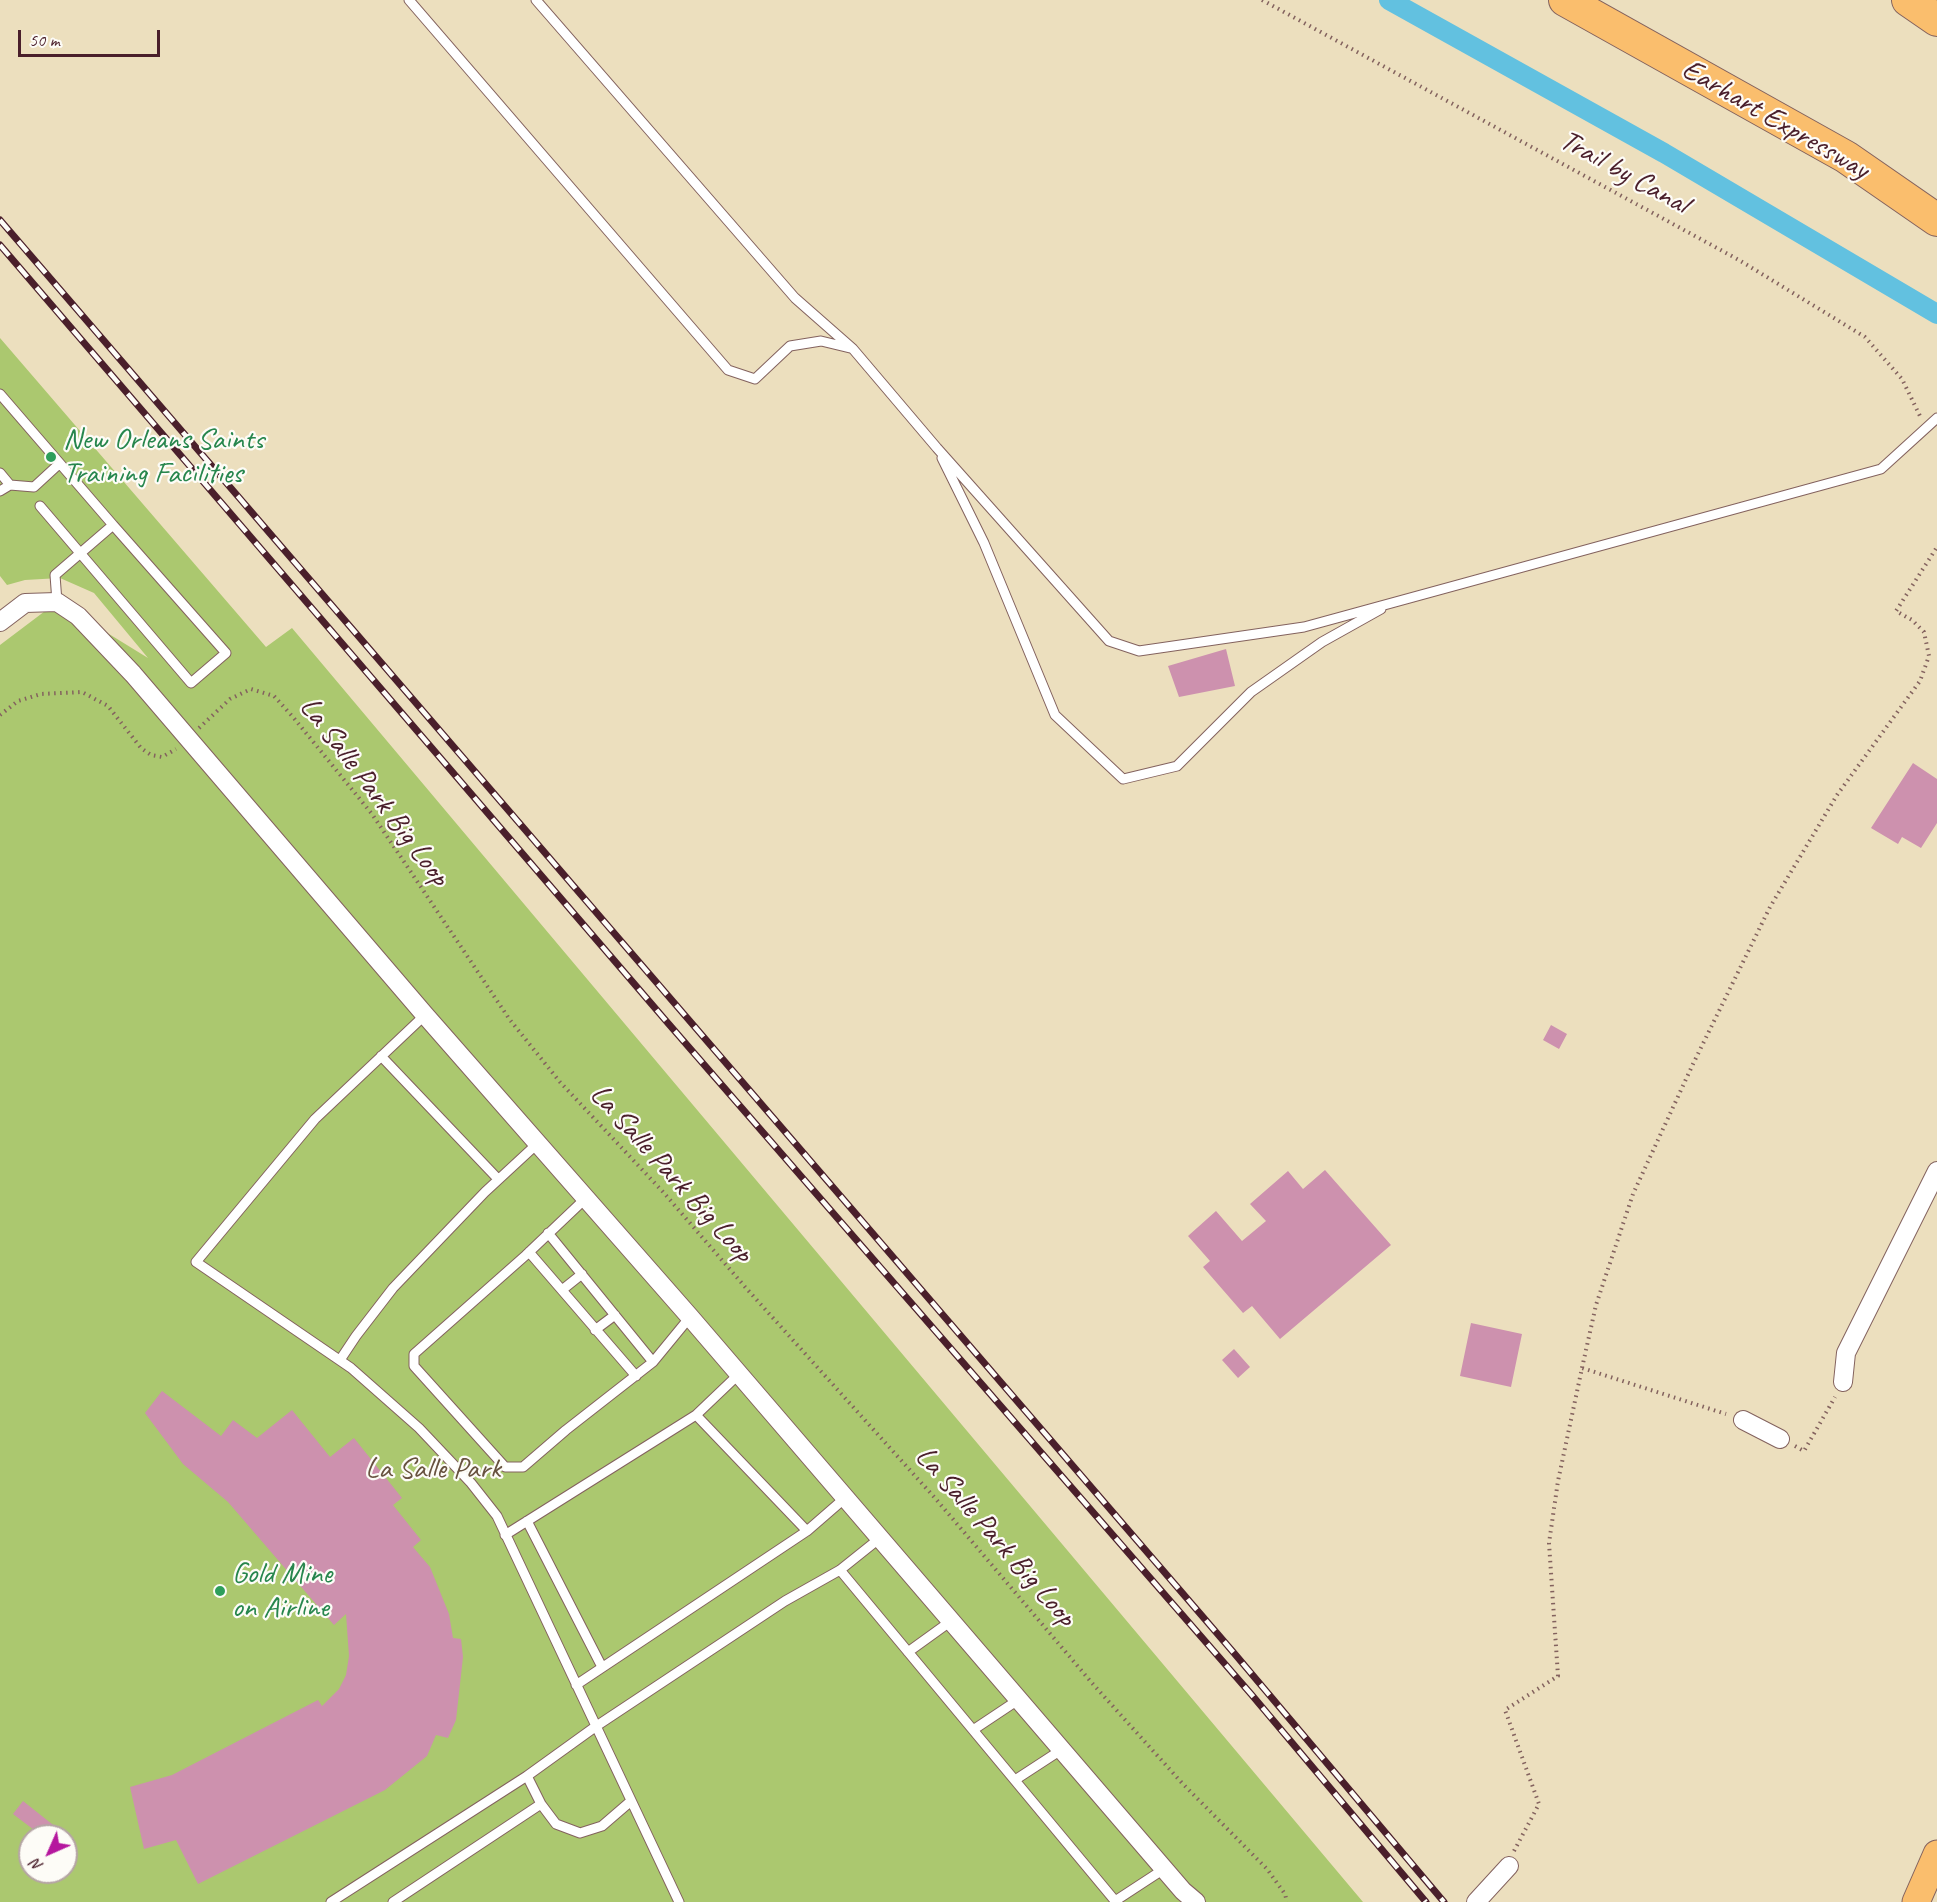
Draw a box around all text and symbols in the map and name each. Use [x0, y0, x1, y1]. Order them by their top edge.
scale bar [21, 18, 164, 56]
text: 50 m [29, 29, 60, 51]
street label: Earhart Expressway [1675, 52, 1875, 188]
street label: Trail by Canal [1553, 123, 1695, 223]
place label: New Orleans Saints Training Facilities [63, 422, 264, 492]
marker: New Orleans Saints Training Facilities [44, 450, 58, 464]
street label: La Salle Park Big Loop [291, 690, 457, 894]
street label: La Salle Park Big Loop [582, 1078, 760, 1270]
street label: La Salle Park Big Loop [907, 1439, 1083, 1635]
park label: La Salle Park [365, 1451, 501, 1487]
place label: Gold Mine on Airline [232, 1556, 332, 1626]
marker: Gold Mine on Airline [213, 1584, 227, 1598]
north arrow [18, 1824, 78, 1884]
text: N [26, 1855, 47, 1876]

